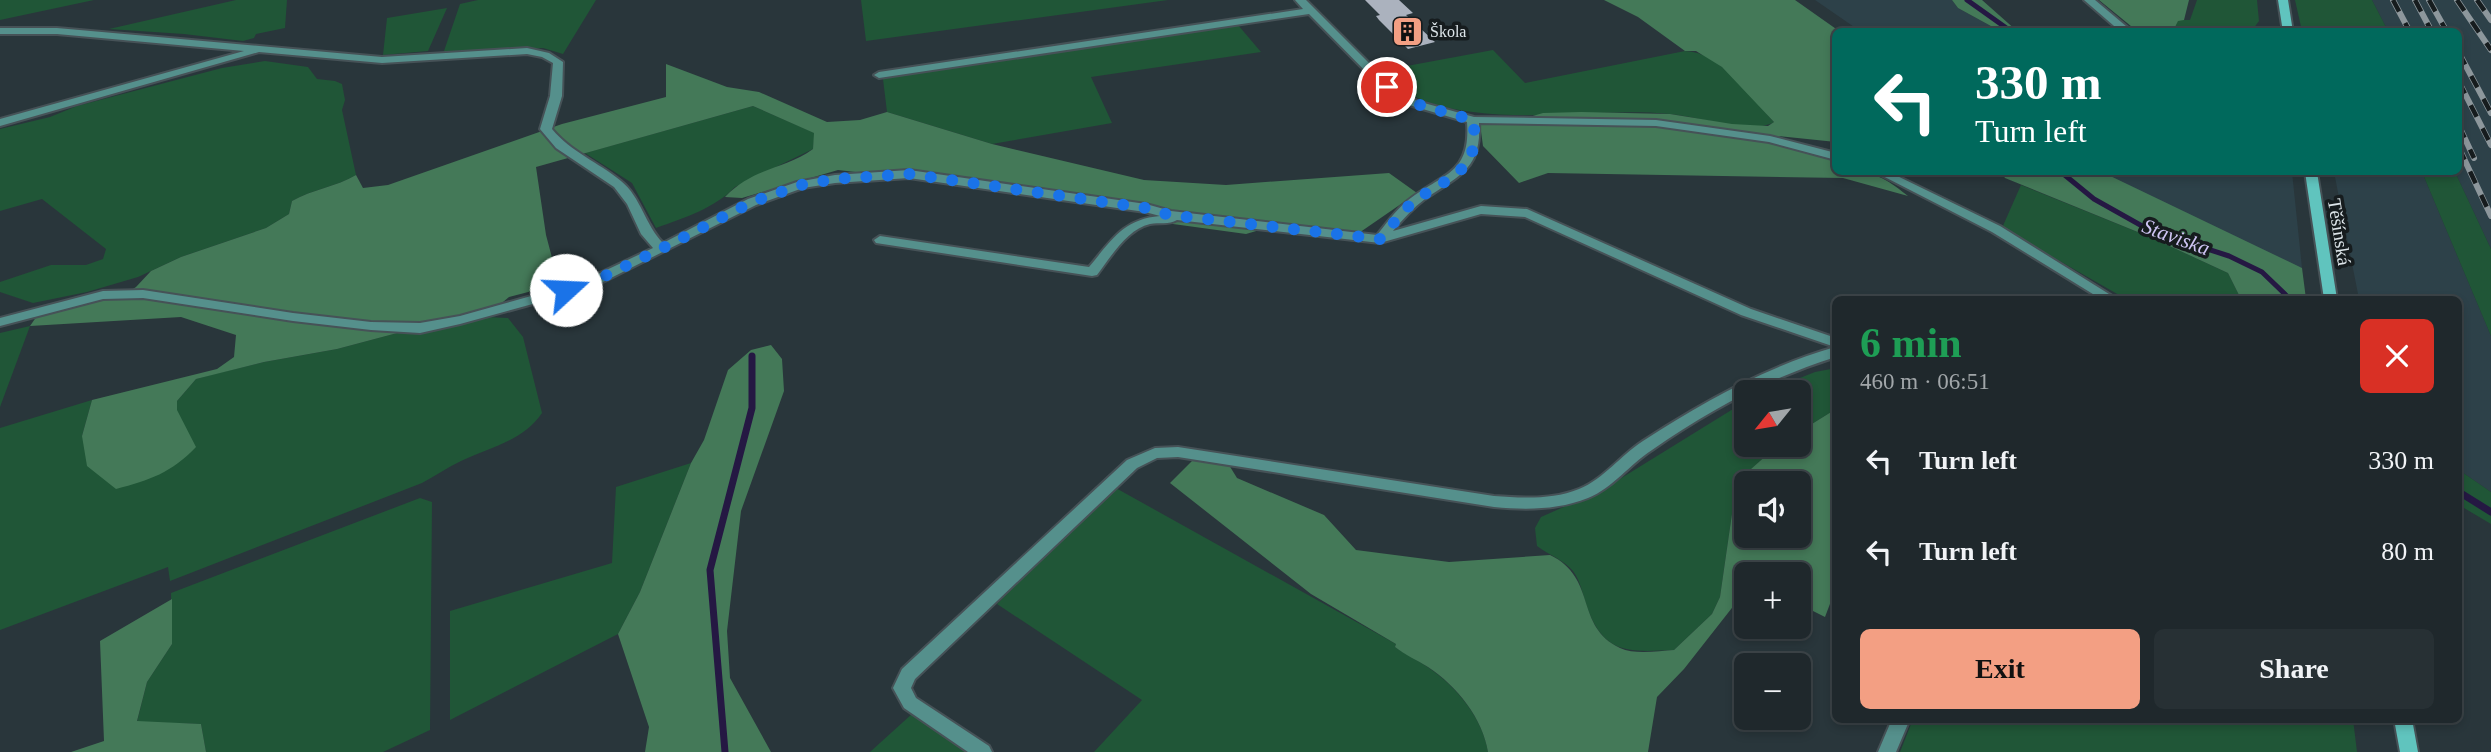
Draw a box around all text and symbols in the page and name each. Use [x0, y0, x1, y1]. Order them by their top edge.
building icon: Škola [1390, 14, 1424, 48]
place label: Škola [1430, 22, 1466, 40]
text: 330 m [1975, 55, 2102, 110]
icon: left [1860, 56, 1951, 147]
pin [1357, 57, 1417, 117]
icon: arrive [1368, 68, 1406, 106]
text: Turn left [1975, 113, 2087, 149]
street label: Těšínská [2324, 197, 2355, 268]
water label: Staviska [2139, 214, 2213, 260]
position arrow [529, 253, 603, 327]
button: close [2360, 319, 2434, 393]
text: 6 min [1860, 320, 1962, 366]
text: 460 m · 06:51 [1860, 369, 1990, 394]
north arrow [1734, 380, 1811, 457]
map controls [1734, 380, 1811, 730]
icon: left [1860, 442, 1898, 480]
text: Turn left [1919, 446, 2017, 475]
text: 330 m [2368, 446, 2434, 475]
button: sound [1734, 471, 1811, 548]
icon: left [1860, 533, 1898, 571]
text: Turn left [1919, 537, 2017, 566]
text: 80 m [2381, 537, 2434, 566]
button: + [1734, 562, 1811, 639]
button: Exit [1860, 629, 2140, 709]
button: Share [2154, 629, 2434, 709]
button: − [1734, 653, 1811, 730]

